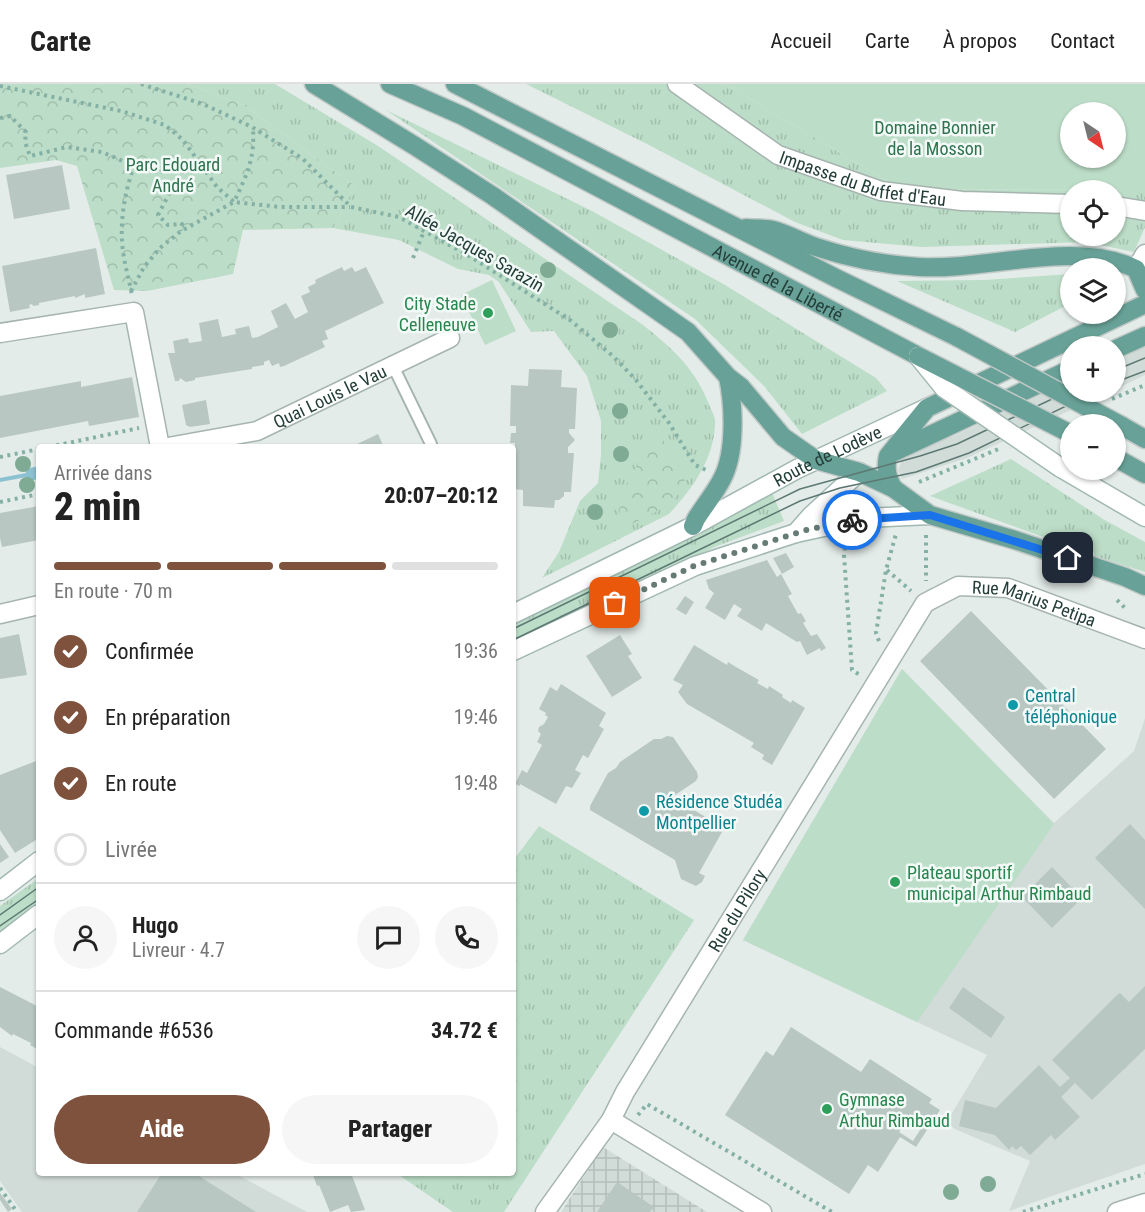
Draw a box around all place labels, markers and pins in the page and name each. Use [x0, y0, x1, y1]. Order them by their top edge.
place label: City Stade Celleneuve [399, 293, 476, 335]
marker: City Stade Celleneuve [481, 306, 495, 320]
pin [1042, 532, 1093, 583]
pin [589, 577, 640, 628]
place label: Central téléphonique [1025, 685, 1117, 727]
marker: Central téléphonique [1006, 698, 1020, 712]
place label: Résidence Studéa Montpellier [656, 791, 783, 833]
marker: Résidence Studéa Montpellier [637, 804, 651, 818]
place label: Plateau sportif municipal Arthur Rimbaud [907, 862, 1091, 904]
marker: Plateau sportif municipal Arthur Rimbaud [888, 875, 902, 889]
place label: Gymnase Arthur Rimbaud [839, 1089, 950, 1131]
marker: Gymnase Arthur Rimbaud [820, 1102, 834, 1116]

